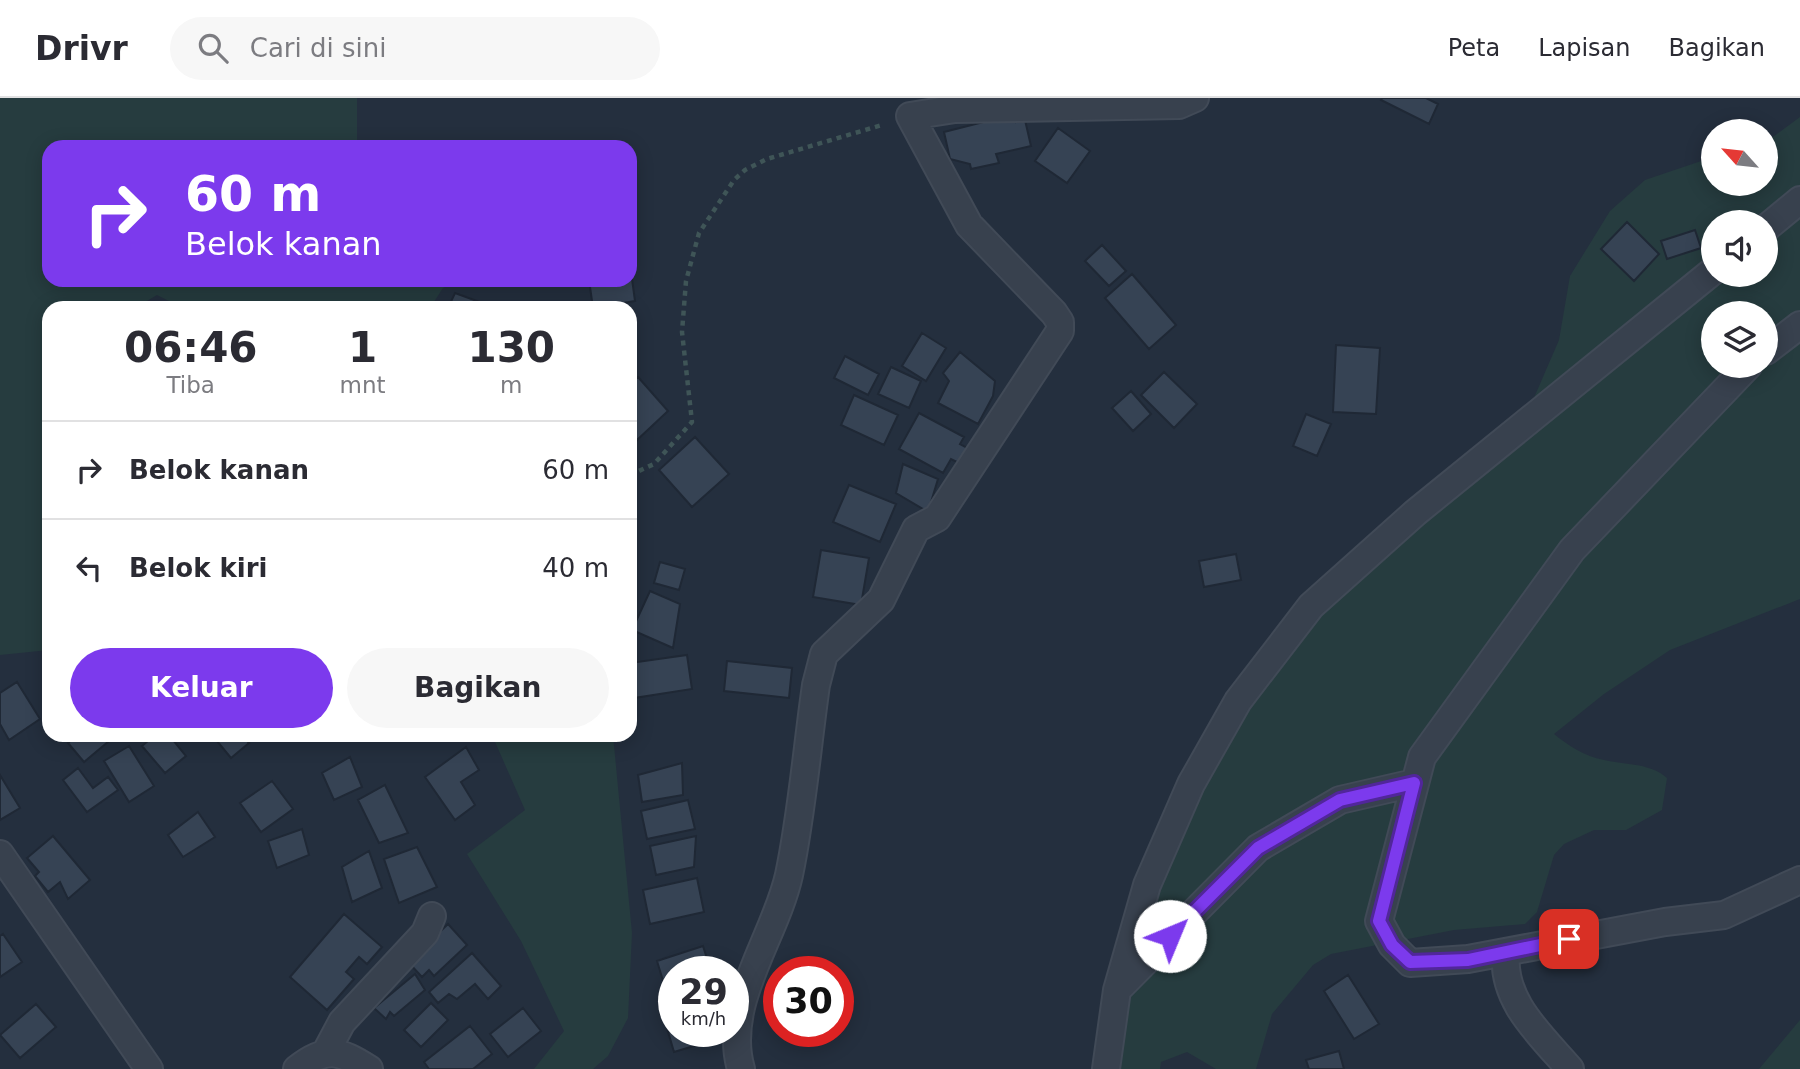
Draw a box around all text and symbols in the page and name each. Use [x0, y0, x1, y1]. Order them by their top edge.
search box [170, 17, 660, 80]
text: Drivr [35, 29, 128, 68]
icon: search [194, 29, 232, 67]
text: Cari di sini [250, 33, 387, 63]
text: Peta [1448, 34, 1500, 62]
text: Lapisan [1538, 34, 1631, 62]
text: Bagikan [1669, 34, 1765, 62]
north arrow [1701, 119, 1778, 196]
map controls [1701, 119, 1778, 378]
text: 60 m [185, 166, 321, 223]
icon: right [70, 168, 161, 259]
button: sound [1701, 210, 1778, 287]
text: Belok kanan [185, 225, 382, 263]
button: layers [1701, 301, 1778, 378]
text: 06:46 [124, 323, 258, 372]
text: 1 [348, 323, 377, 372]
text: 130 [467, 323, 555, 372]
text: Tiba [167, 372, 215, 398]
text: mnt [340, 372, 386, 398]
text: m [500, 372, 522, 398]
icon: right [70, 451, 108, 489]
text: Belok kanan [129, 455, 309, 485]
text: 60 m [542, 455, 609, 485]
icon: left [70, 549, 108, 587]
text: Belok kiri [129, 553, 268, 583]
text: 40 m [542, 553, 609, 583]
button: Keluar [70, 648, 333, 728]
button: Bagikan [347, 648, 609, 728]
position arrow [1133, 899, 1207, 973]
pin [1539, 909, 1599, 969]
icon: arrive [1550, 920, 1588, 958]
speed limit sign: 30 [763, 956, 854, 1047]
text: 29 [679, 972, 728, 1012]
text: km/h [681, 1008, 726, 1029]

